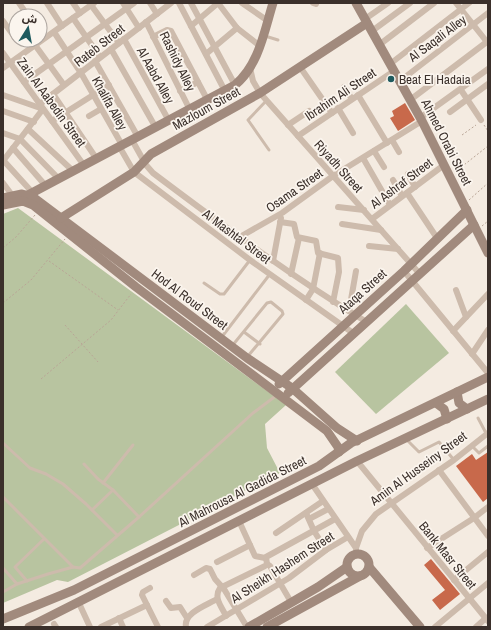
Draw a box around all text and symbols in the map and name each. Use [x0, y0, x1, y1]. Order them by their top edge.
north arrow [8, 8, 48, 48]
text: ش [21, 10, 39, 26]
street label: Al Saqali Alley [404, 11, 470, 66]
street label: Rateb Street [70, 20, 128, 71]
street label: Rashidy Alley [156, 28, 200, 95]
street label: Al Aabd Alley [133, 43, 178, 107]
street label: Zain Al Aabedin Street [13, 54, 90, 150]
street label: Ibrahim Ali Street [301, 64, 379, 124]
place label: Beat El Hadaia [399, 71, 471, 88]
street label: Khalifa Alley [88, 73, 132, 134]
marker: Beat El Hadaia [386, 74, 396, 84]
street label: Mazloum Street [169, 83, 243, 134]
street label: Ahmed Orabi Street [417, 95, 476, 188]
street label: Riyadh Street [311, 136, 367, 196]
street label: Al Ashraf Street [366, 154, 436, 213]
street label: Osama Street [262, 165, 326, 216]
street label: Al Mashtal Street [198, 205, 274, 268]
street label: Hod Al Roud Street [148, 265, 231, 334]
street label: Ataqa Street [334, 265, 390, 318]
street label: Amin Al Husseiny Street [366, 428, 470, 510]
street label: Al Mahrousa Al Gadida Street [175, 452, 309, 531]
street label: Bank Masr Street [415, 518, 480, 593]
street label: Al Sheikh Hashem Street [227, 528, 337, 608]

